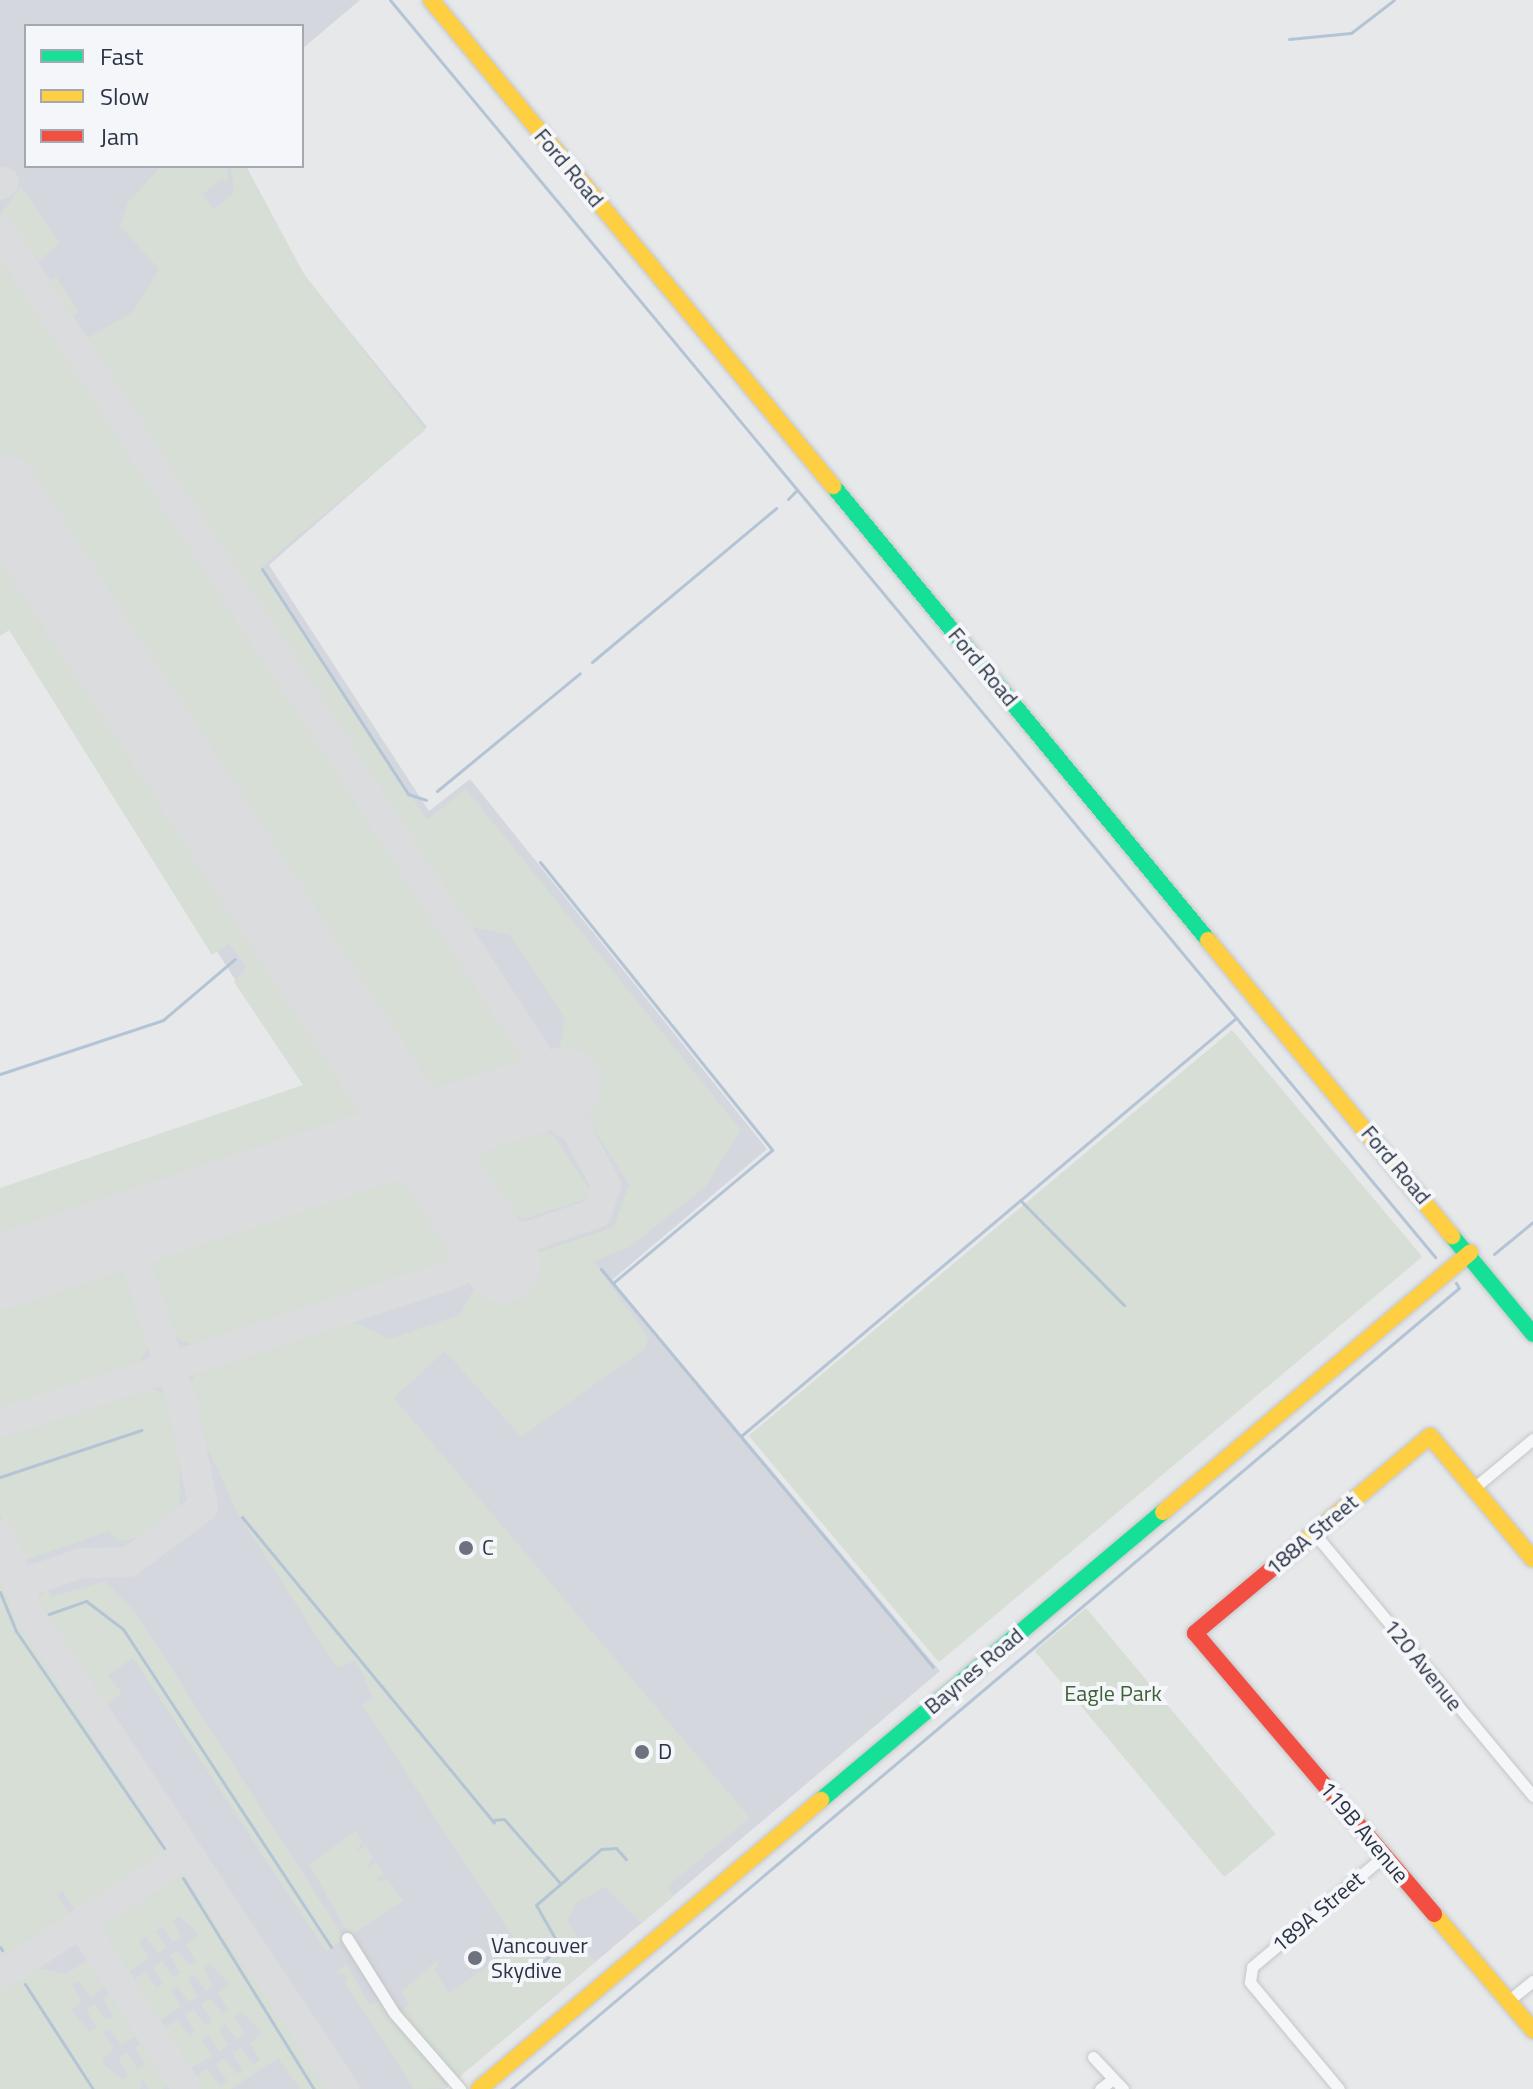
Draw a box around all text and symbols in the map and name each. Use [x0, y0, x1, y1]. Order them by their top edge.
legend [24, 24, 304, 168]
text: Fast [100, 38, 143, 74]
text: Slow [100, 78, 149, 114]
text: Jam [100, 118, 139, 154]
street label: Ford Road [529, 123, 609, 213]
street label: Ford Road [943, 622, 1023, 712]
street label: Ford Road [1356, 1120, 1436, 1210]
street label: 188A Street [1261, 1489, 1363, 1581]
place label: C [482, 1535, 494, 1561]
marker: C [457, 1539, 475, 1557]
street label: 120 Avenue [1378, 1614, 1468, 1716]
street label: Baynes Road [919, 1622, 1029, 1720]
park label: Eagle Park [1064, 1681, 1162, 1707]
place label: D [658, 1739, 672, 1765]
marker: D [633, 1743, 651, 1761]
street label: 119B Avenue [1314, 1776, 1414, 1888]
street label: 189A Street [1267, 1866, 1369, 1958]
place label: Vancouver Skydive [491, 1932, 588, 1984]
marker: Vancouver Skydive [466, 1949, 484, 1967]

